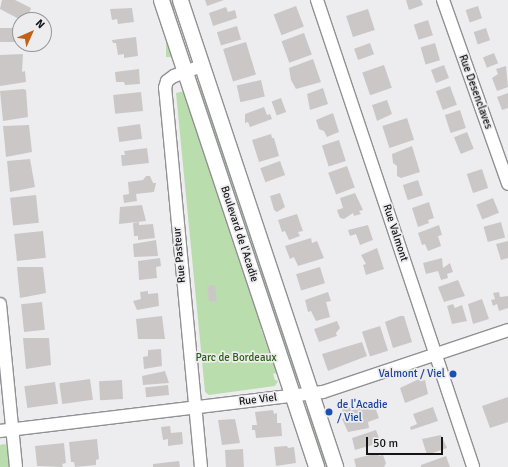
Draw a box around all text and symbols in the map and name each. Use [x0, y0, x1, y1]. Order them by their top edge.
north arrow [12, 12, 52, 52]
text: N [33, 17, 47, 31]
street label: Rue Desenclaves [455, 53, 495, 131]
street label: Boulevard de l'Acadie [217, 184, 261, 284]
street label: Rue Valmont [380, 203, 410, 263]
street label: Rue Pasteur [171, 227, 189, 283]
park label: Parc de Bordeaux [195, 351, 277, 365]
place label: Valmont / Viel [378, 367, 445, 381]
marker: Valmont / Viel [448, 369, 458, 379]
street label: Rue Viel [238, 391, 278, 409]
place label: de l'Acadie / Viel [337, 399, 388, 425]
marker: de l'Acadie / Viel [324, 407, 334, 417]
scale bar [368, 429, 445, 455]
text: 50 m [373, 436, 398, 451]

